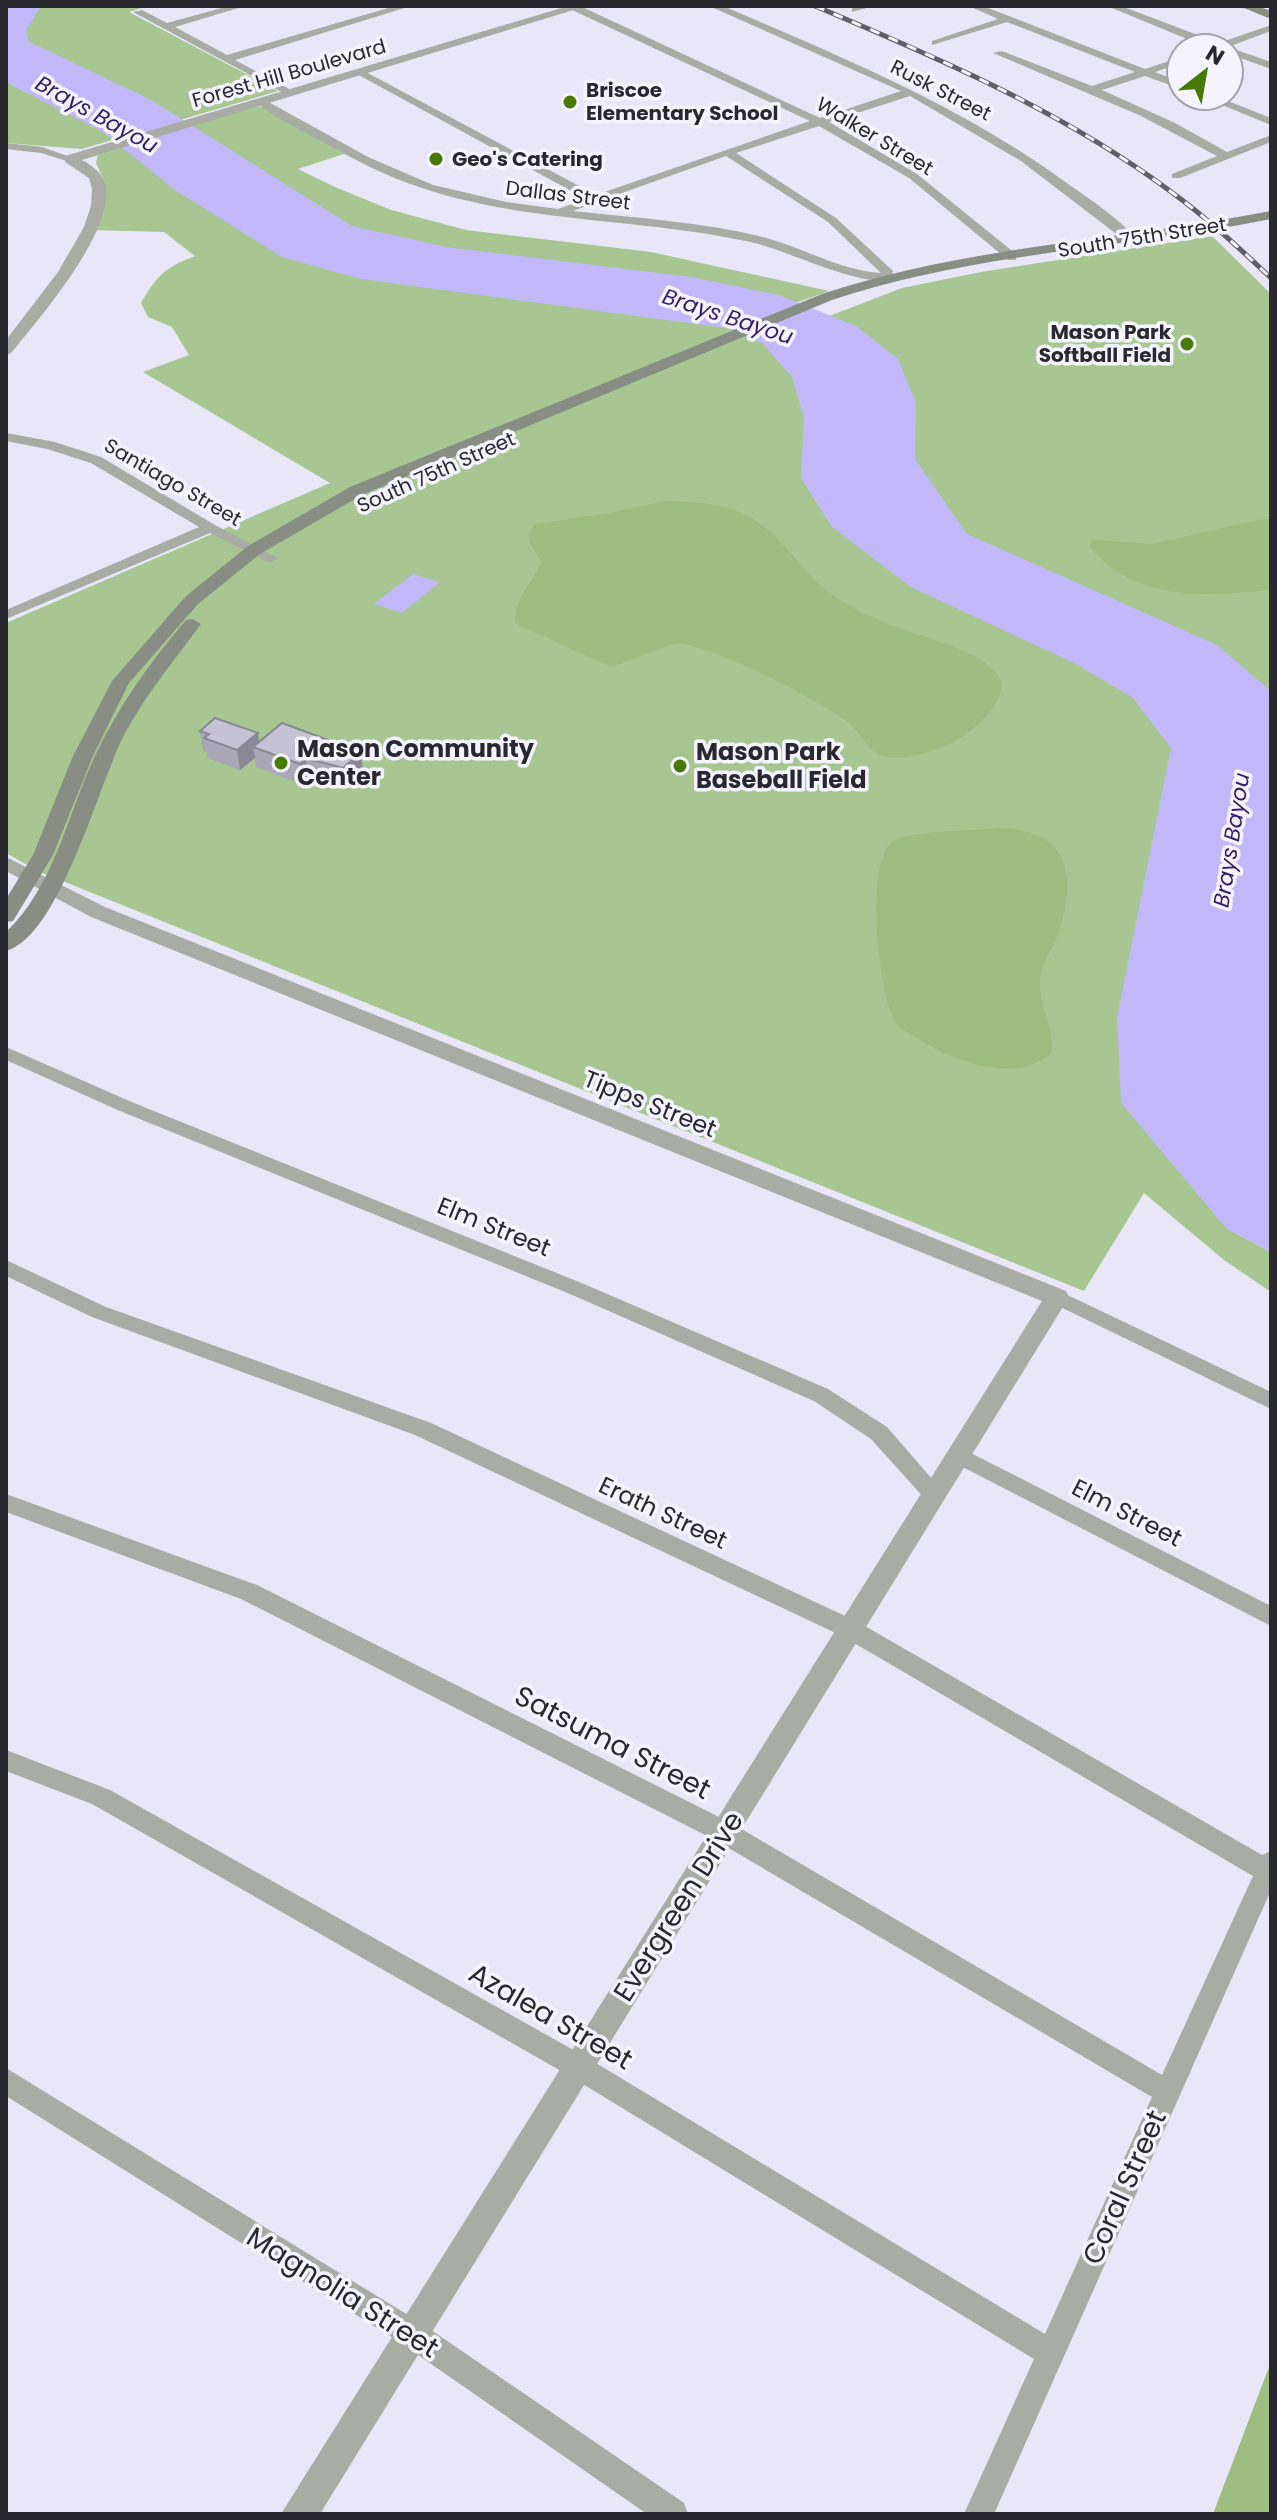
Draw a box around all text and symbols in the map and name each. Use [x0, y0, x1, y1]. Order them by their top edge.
street label: Forest Hill Boulevard [189, 32, 389, 114]
north arrow [1165, 32, 1245, 112]
text: N [1200, 38, 1230, 73]
street label: Rusk Street [886, 53, 996, 127]
water label: Brays Bayou [30, 68, 164, 161]
place label: Briscoe Elementary School [586, 76, 778, 127]
street label: Walker Street [811, 90, 939, 182]
marker: Briscoe Elementary School [561, 93, 579, 111]
place label: Geo's Catering [452, 145, 603, 173]
marker: Geo's Catering [427, 150, 445, 168]
street label: Dallas Street [504, 173, 632, 217]
street label: South 75th Street [1056, 210, 1228, 264]
water label: Brays Bayou [658, 281, 797, 352]
place label: Mason Park Softball Field [1039, 318, 1172, 369]
marker: Mason Park Softball Field [1178, 335, 1196, 353]
street label: South 75th Street [353, 425, 519, 519]
street label: Santiago Street [99, 431, 247, 533]
place label: Mason Community Center [297, 732, 535, 793]
place label: Mason Park Baseball Field [696, 735, 867, 796]
marker: Mason Community Center [272, 754, 290, 772]
marker: Mason Park Baseball Field [671, 757, 689, 775]
water label: Brays Bayou [1206, 771, 1257, 910]
street label: Tipps Street [579, 1062, 722, 1145]
street label: Elm Street [433, 1189, 556, 1264]
street label: Erath Street [594, 1468, 733, 1557]
street label: Elm Street [1066, 1471, 1188, 1554]
street label: Satsuma Street [508, 1676, 718, 1809]
street label: Evergreen Drive [604, 1804, 753, 2009]
street label: Azalea Street [462, 1954, 640, 2079]
street label: Coral Street [1073, 2104, 1176, 2271]
street label: Magnolia Street [239, 2218, 446, 2367]

